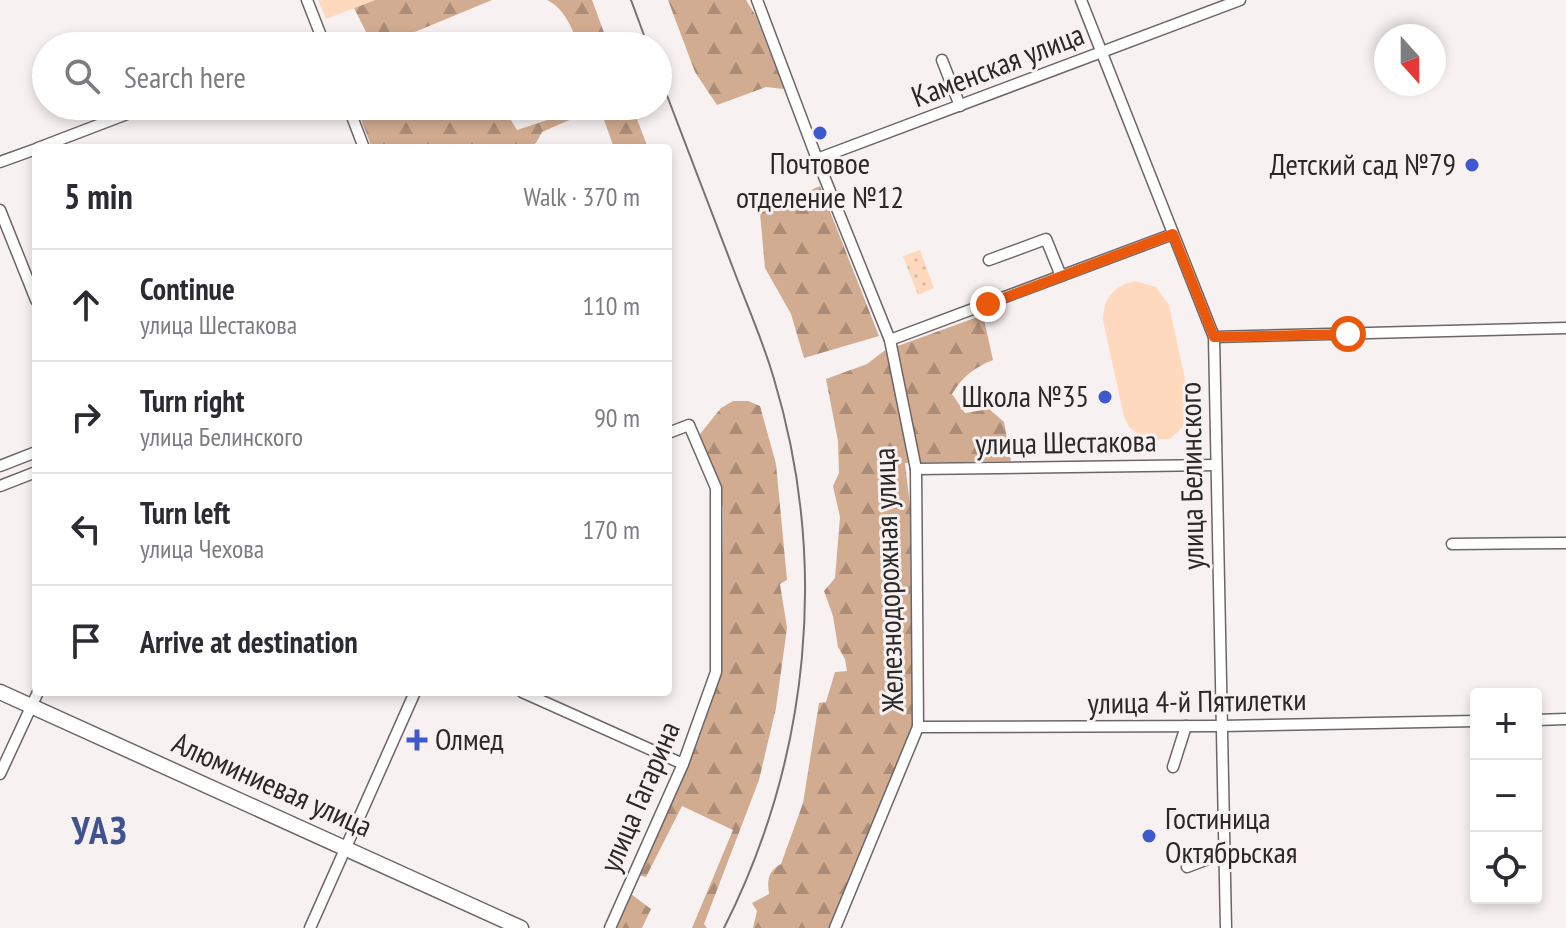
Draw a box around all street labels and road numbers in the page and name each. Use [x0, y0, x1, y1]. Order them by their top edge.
street label: Каменская улица [906, 14, 1089, 115]
street label: улица Белинского [1169, 382, 1212, 570]
street label: улица Шестакова [975, 420, 1157, 463]
street label: Железнодорожная улица [863, 447, 912, 714]
street label: улица 4-й Пятилетки [1087, 679, 1307, 722]
street label: улица Гагарина [589, 715, 688, 878]
street label: Алюминиевая улица [167, 722, 378, 845]

